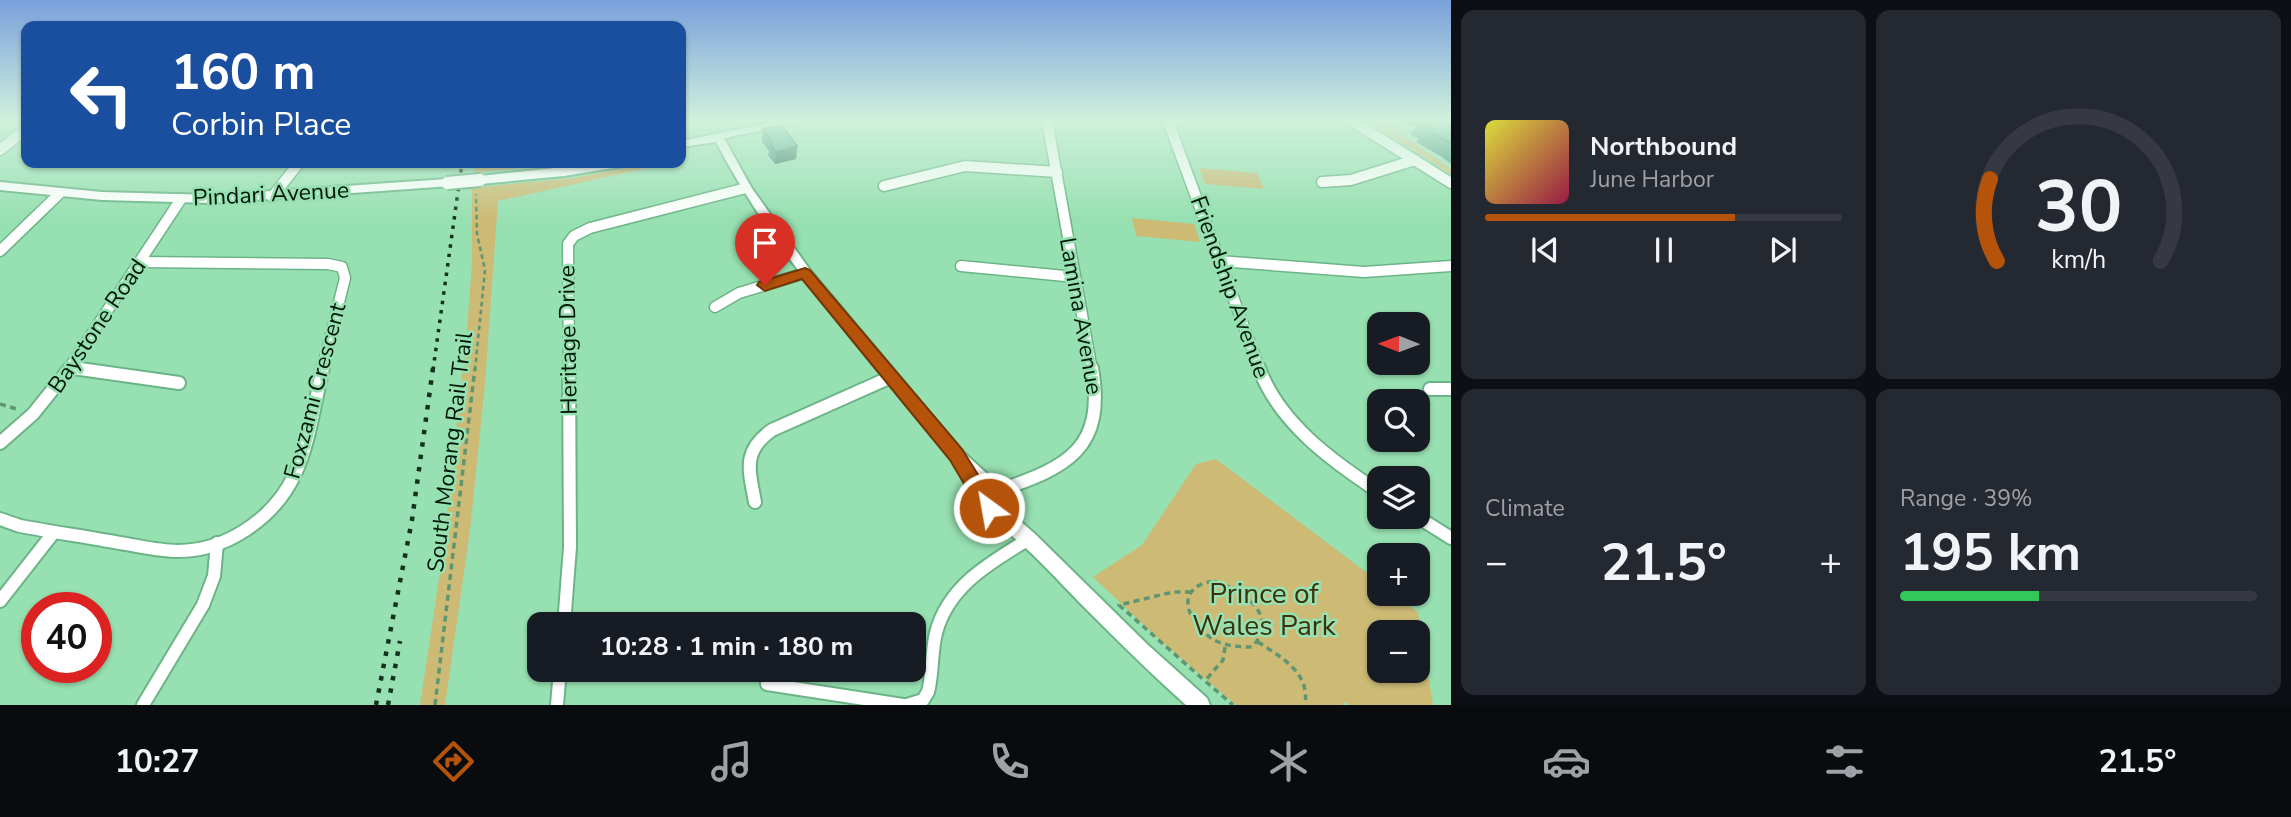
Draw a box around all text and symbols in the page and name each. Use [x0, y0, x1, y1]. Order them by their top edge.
text: 160 m [171, 39, 315, 106]
icon: left [56, 49, 147, 140]
text: Corbin Place [171, 103, 351, 146]
text: Northbound [1590, 129, 1737, 164]
text: 30 [2035, 157, 2122, 257]
text: June Harbor [1590, 164, 1714, 195]
street label: Pindari Avenue [192, 174, 350, 214]
street label: Friendship Avenue [1183, 192, 1277, 382]
pin [735, 213, 795, 285]
icon: arrive [746, 224, 784, 262]
icon: previous [1526, 231, 1564, 269]
icon: pause [1645, 231, 1683, 269]
icon: next [1764, 231, 1802, 269]
street label: Lamina Avenue [1052, 235, 1110, 397]
text: km/h [2051, 243, 2106, 277]
street label: Baystone Road [41, 253, 153, 399]
street label: Heritage Drive [551, 265, 585, 415]
street label: Foxzami Crescent [277, 299, 354, 482]
north arrow [1367, 312, 1430, 374]
map controls [1367, 312, 1430, 683]
street label: South Morang Rail Trail [420, 330, 480, 574]
button: search [1367, 389, 1430, 452]
button: layers [1367, 466, 1430, 529]
position arrow [952, 471, 1026, 545]
text: Range · 39% [1900, 483, 2032, 514]
text: Climate [1485, 493, 1565, 524]
text: 195 km [1900, 517, 2081, 588]
text: 21.5° [1600, 527, 1727, 598]
text: − [1485, 537, 1508, 588]
text: + [1819, 537, 1842, 588]
button: + [1367, 543, 1430, 606]
park label: Prince of Wales Park [1192, 575, 1337, 645]
speed limit sign: 40 [21, 592, 112, 683]
button: − [1367, 620, 1430, 683]
text: 10:28 · 1 min · 180 m [600, 629, 853, 664]
icon: directions [429, 737, 478, 786]
icon: music [707, 737, 756, 786]
icon: phone [985, 737, 1034, 786]
icon: climate [1264, 737, 1313, 786]
icon: car [1542, 737, 1591, 786]
icon: filters [1820, 737, 1869, 786]
text: 10:27 [115, 740, 199, 783]
text: 21.5° [2099, 740, 2176, 783]

